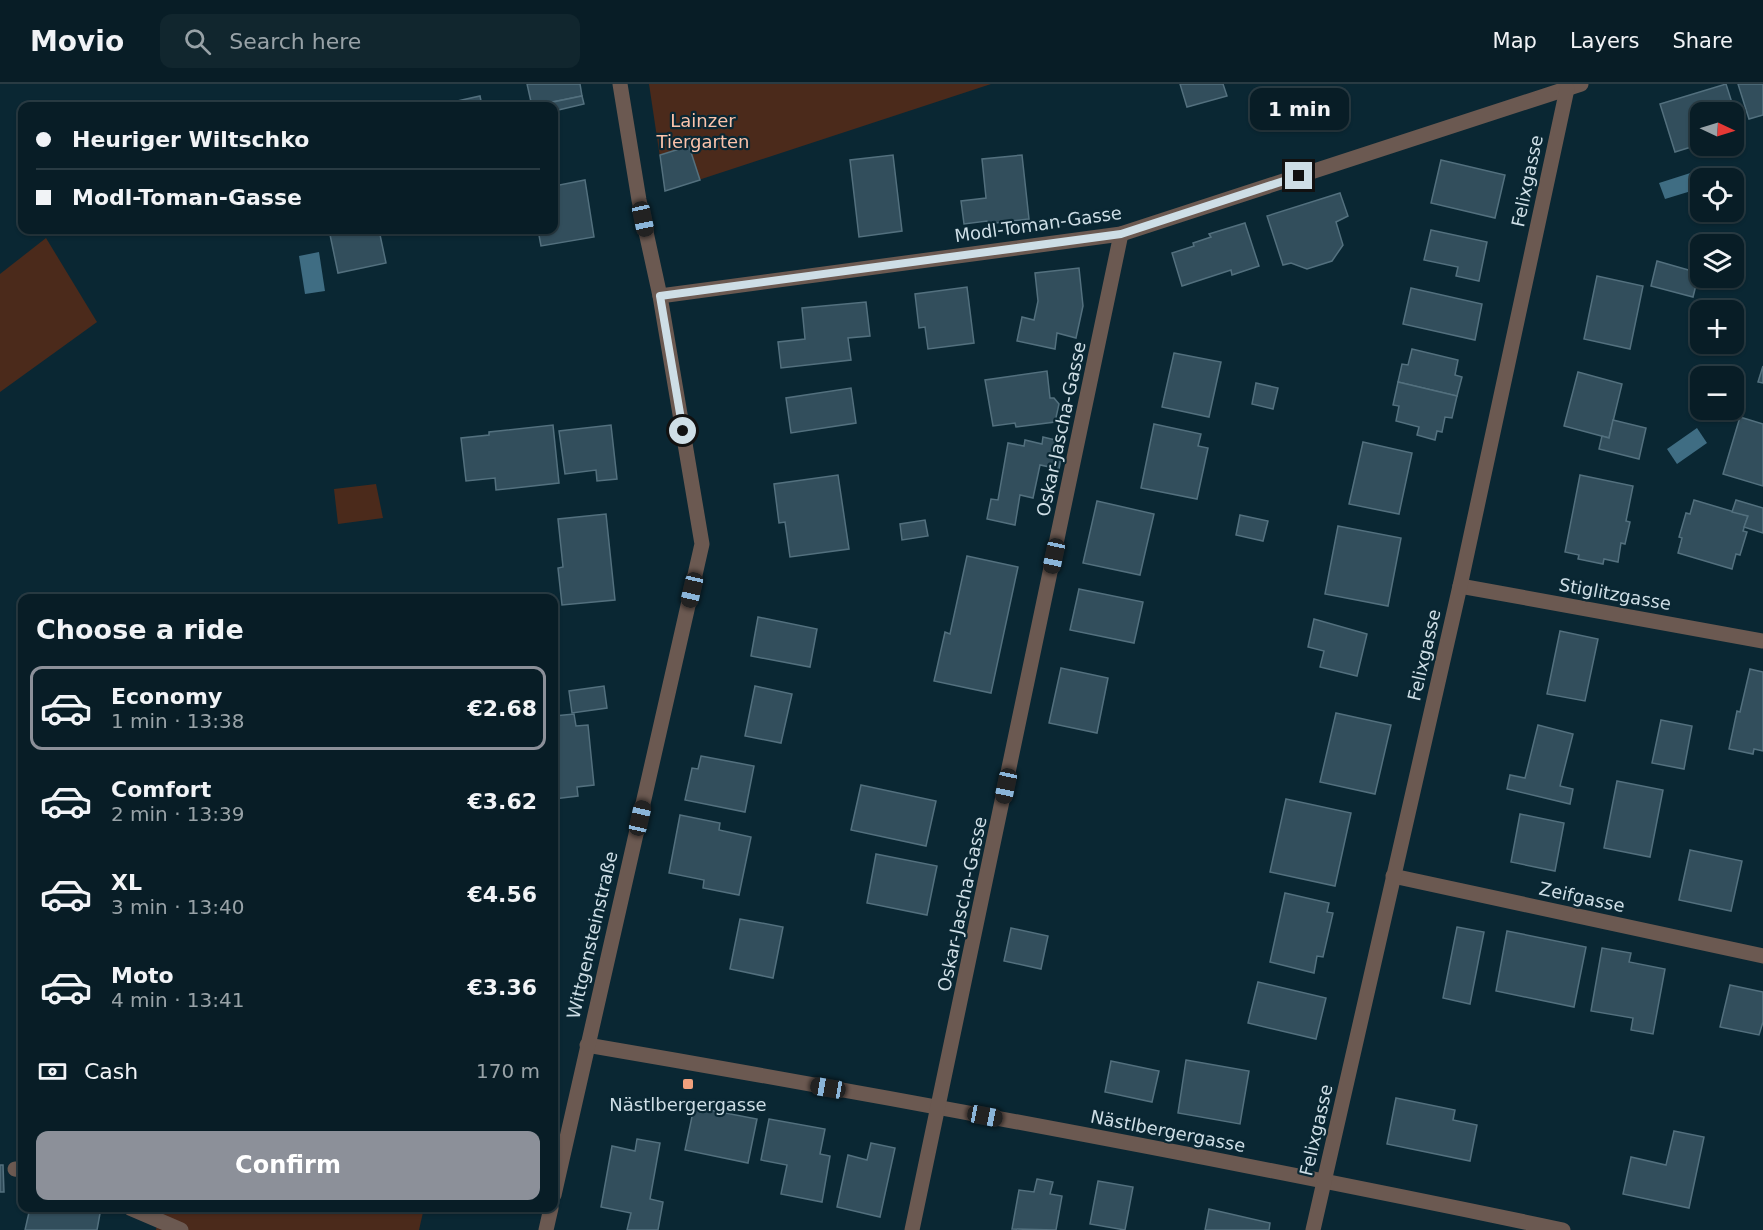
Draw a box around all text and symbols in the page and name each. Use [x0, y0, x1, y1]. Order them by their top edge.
search box [160, 14, 580, 68]
text: Movio [30, 25, 124, 58]
icon: search [181, 25, 214, 58]
text: Search here [229, 29, 361, 54]
text: Map [1493, 29, 1537, 53]
text: Layers [1570, 29, 1639, 53]
text: Share [1672, 29, 1733, 53]
callout: 1 min [1250, 89, 1348, 131]
text: 1 min [1268, 97, 1331, 121]
north arrow [1690, 102, 1744, 156]
map controls [1690, 102, 1744, 420]
park label: Lainzer Tiergarten [656, 110, 750, 152]
text: Heuriger Wiltschko [72, 127, 309, 152]
street label: Felixgasse [1507, 133, 1547, 229]
route end [1285, 162, 1312, 189]
button: locate [1690, 168, 1744, 222]
text: Modl-Toman-Gasse [72, 185, 302, 210]
car [630, 200, 656, 238]
street label: Modl-Toman-Gasse [953, 202, 1123, 246]
button: layers [1690, 234, 1744, 288]
button: + [1690, 300, 1744, 354]
street label: Oskar-Jascha-Gasse [1032, 340, 1090, 518]
button: − [1690, 366, 1744, 420]
route start [669, 417, 696, 444]
car [1041, 537, 1067, 575]
car [679, 570, 705, 610]
street label: Stiglitzgasse [1557, 574, 1673, 614]
street label: Felixgasse [1403, 607, 1445, 703]
text: Choose a ride [36, 614, 244, 645]
icon: car [39, 681, 93, 735]
text: Economy [111, 684, 222, 709]
text: €2.68 [467, 696, 537, 721]
text: 1 min · 13:38 [111, 709, 245, 733]
car [993, 767, 1019, 805]
icon: car [39, 774, 93, 828]
text: Comfort [111, 777, 211, 802]
text: €3.62 [467, 789, 537, 814]
car [627, 798, 653, 838]
text: 2 min · 13:39 [111, 802, 245, 826]
street label: Oskar-Jascha-Gasse [933, 815, 991, 993]
street label: Wittgensteinstraße [562, 849, 622, 1021]
icon: car [39, 867, 93, 921]
text: XL [111, 870, 142, 895]
street label: Zeifgasse [1537, 878, 1627, 916]
text: €4.56 [467, 882, 537, 907]
text: 3 min · 13:40 [111, 895, 245, 919]
icon: car [39, 960, 93, 1014]
text: Moto [111, 963, 174, 988]
text: €3.36 [467, 975, 537, 1000]
text: 4 min · 13:41 [111, 988, 245, 1012]
icon: cash [36, 1055, 69, 1088]
text: Cash [84, 1059, 138, 1084]
text: 170 m [476, 1059, 540, 1083]
car [809, 1076, 847, 1100]
marker: Nästlbergergasse [681, 1077, 695, 1091]
street label: Felixgasse [1295, 1082, 1337, 1178]
place label: Nästlbergergasse [609, 1094, 767, 1115]
car [966, 1104, 1004, 1128]
street label: Nästlbergergasse [1089, 1106, 1247, 1156]
button: Confirm [36, 1131, 540, 1200]

